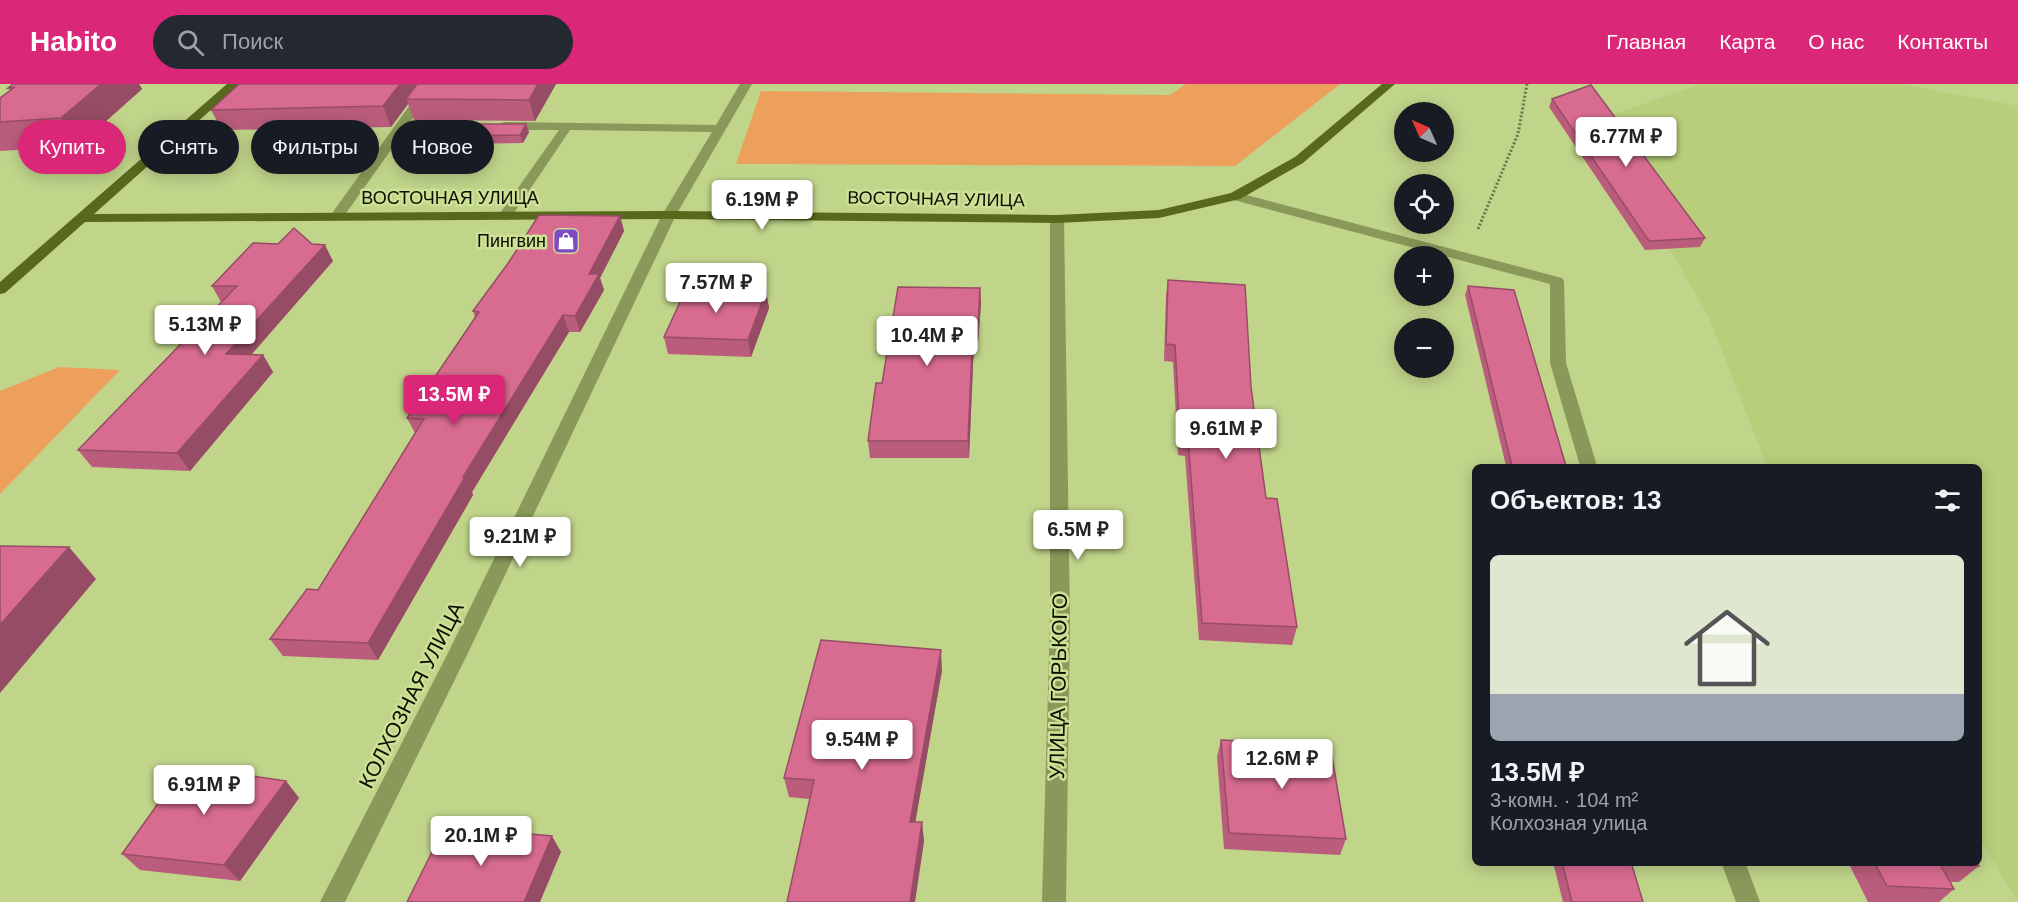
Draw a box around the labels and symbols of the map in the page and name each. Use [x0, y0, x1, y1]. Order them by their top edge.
north arrow [1394, 102, 1454, 162]
pin: 6.77M ₽ [1571, 117, 1681, 168]
pin: 6.19M ₽ [707, 180, 817, 231]
street label: ВОСТОЧНАЯ УЛИЦА [847, 187, 1025, 211]
street label: ВОСТОЧНАЯ УЛИЦА [361, 188, 539, 208]
shop icon: Пингвин [551, 226, 581, 256]
place label: Пингвин [477, 231, 546, 251]
pin: 7.57M ₽ [661, 263, 771, 314]
pin: 5.13M ₽ [150, 305, 260, 356]
pin: 10.4M ₽ [872, 316, 982, 367]
pin: 13.5M ₽ [399, 375, 509, 426]
pin: 9.61M ₽ [1171, 409, 1281, 460]
pin: 6.5M ₽ [1029, 510, 1127, 561]
pin: 9.21M ₽ [465, 517, 575, 568]
street label: УЛИЦА ГОРЬКОГО [1045, 593, 1071, 779]
street label: КОЛХОЗНАЯ УЛИЦА [354, 598, 468, 792]
pin: 9.54M ₽ [807, 720, 917, 771]
pin: 12.6M ₽ [1227, 739, 1337, 790]
pin: 6.91M ₽ [149, 765, 259, 816]
pin: 20.1M ₽ [426, 816, 536, 867]

